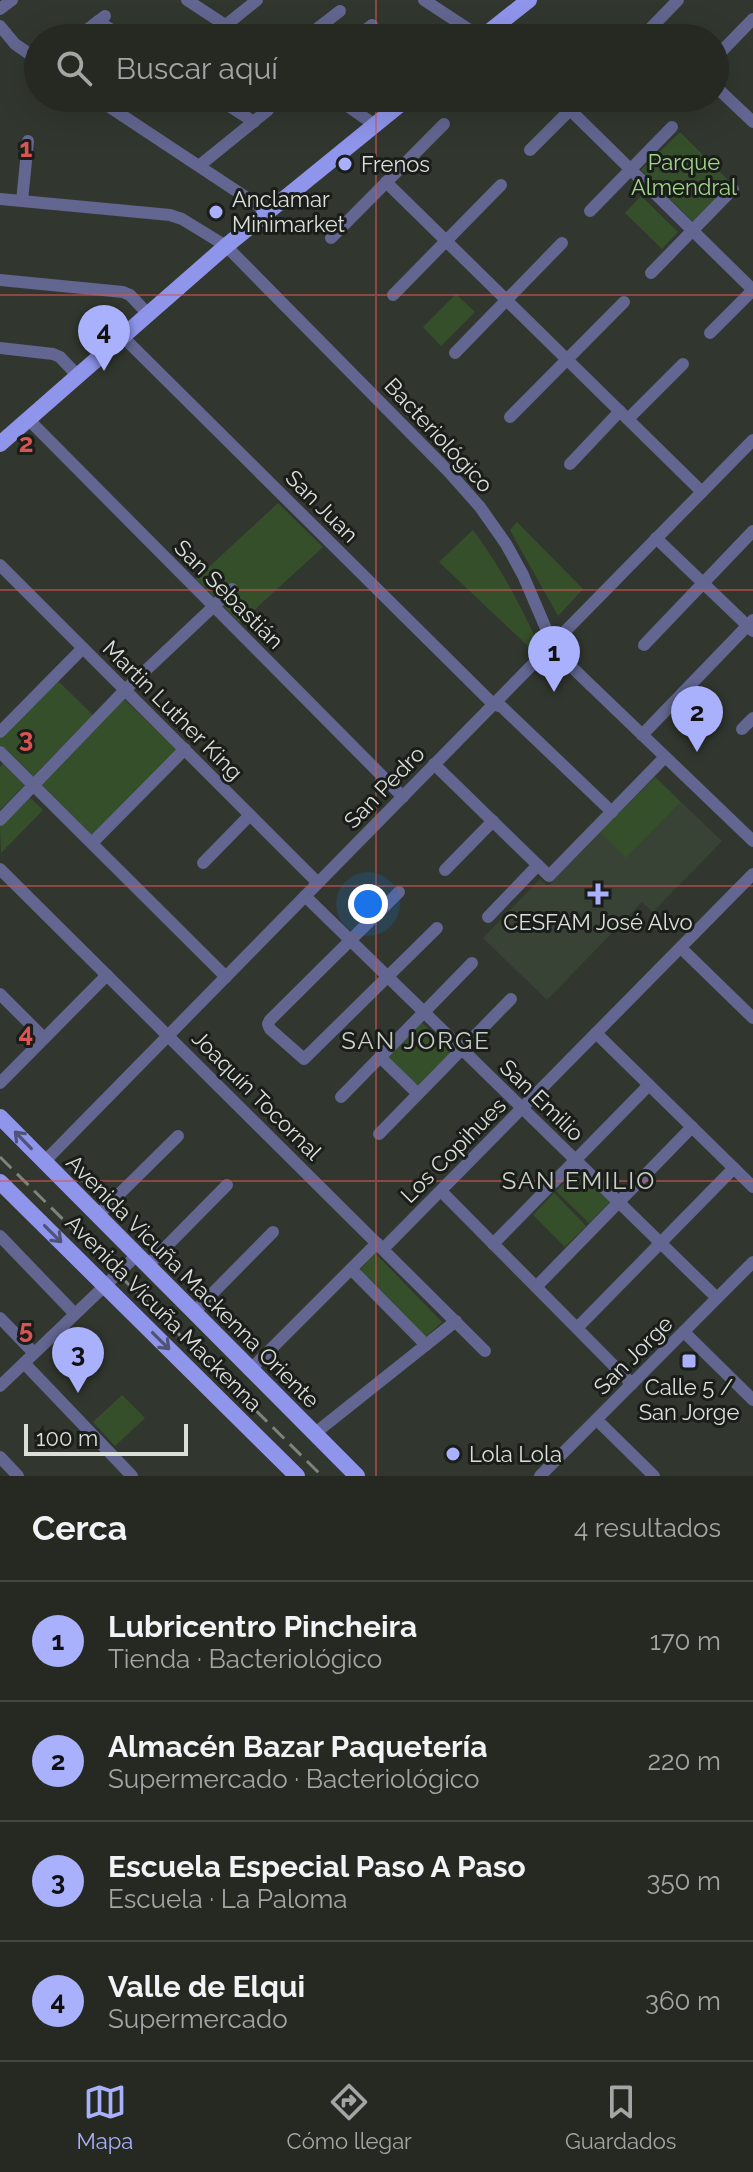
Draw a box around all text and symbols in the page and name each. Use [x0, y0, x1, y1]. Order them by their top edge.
search box [24, 24, 729, 112]
icon: search [52, 46, 96, 90]
text: Buscar aquí [116, 51, 278, 86]
text: 1 [20, 133, 33, 163]
park label: Parque Almendral [631, 149, 737, 200]
place label: Frenos [361, 151, 430, 177]
marker: Frenos [336, 155, 354, 173]
place label: Anclamar Minimarket [232, 186, 346, 237]
marker: Anclamar Minimarket [207, 203, 225, 221]
pin: 4 [78, 305, 130, 371]
street label: Bacteriológico [379, 372, 499, 498]
text: 2 [19, 428, 33, 458]
street label: San Juan [280, 464, 364, 548]
street label: San Sebastián [169, 534, 289, 654]
pin: 1 [528, 626, 580, 692]
street label: Martin Luther King [98, 635, 248, 785]
pin: 2 [671, 686, 723, 752]
text: 3 [19, 723, 33, 753]
street label: San Pedro [338, 740, 430, 834]
marker: CESFAM José Alvo [587, 883, 609, 905]
your location [348, 884, 388, 924]
place label: CESFAM José Alvo [503, 909, 693, 935]
text: 4 [19, 1018, 33, 1048]
street label: Joaquín Tocornal [187, 1025, 327, 1165]
district label: SAN JORGE [341, 1026, 491, 1055]
street label: San Emilio [495, 1054, 589, 1146]
street label: Los Copihues [395, 1092, 511, 1208]
one-way arrow [14, 1131, 33, 1150]
street label: Avenida Vicuña Mackenna Oriente [61, 1149, 325, 1413]
district label: SAN EMILIO [502, 1166, 656, 1195]
street label: Avenida Vicuña Mackenna [60, 1209, 268, 1417]
one-way arrow [43, 1224, 62, 1244]
street label: San Jorge [588, 1310, 678, 1400]
text: 5 [19, 1314, 33, 1344]
pin: 3 [52, 1327, 104, 1393]
one-way arrow [151, 1331, 170, 1350]
marker: Calle 5 / San Jorge [680, 1352, 698, 1370]
place label: Calle 5 / San Jorge [639, 1374, 739, 1425]
scale bar [24, 1420, 188, 1456]
text: 100 m [36, 1425, 98, 1451]
place label: Lola Lola [469, 1441, 562, 1467]
marker: Lola Lola [444, 1445, 462, 1463]
text: Cerca [32, 1508, 127, 1548]
text: 4 resultados [574, 1513, 721, 1543]
text: Lubricentro Pincheira [108, 1609, 417, 1644]
text: 1 [52, 1626, 64, 1656]
text: 170 m [650, 1626, 721, 1656]
text: Tienda · Bacteriológico [108, 1644, 382, 1674]
text: Almacén Bazar Paquetería [108, 1729, 487, 1764]
text: 2 [51, 1746, 65, 1776]
text: 220 m [647, 1746, 721, 1776]
text: Supermercado · Bacteriológico [108, 1764, 479, 1794]
text: Escuela Especial Paso A Paso [108, 1849, 526, 1884]
text: 3 [51, 1866, 65, 1896]
text: 350 m [647, 1866, 721, 1896]
text: Escuela · La Paloma [108, 1884, 348, 1914]
text: Valle de Elqui [108, 1969, 305, 2004]
text: 4 [51, 1986, 65, 2016]
text: 360 m [645, 1986, 721, 2016]
text: Supermercado [108, 2004, 288, 2034]
tab: Mapa [77, 2080, 133, 2154]
tab: Cómo llegar [287, 2080, 412, 2154]
tab: Guardados [565, 2080, 676, 2154]

